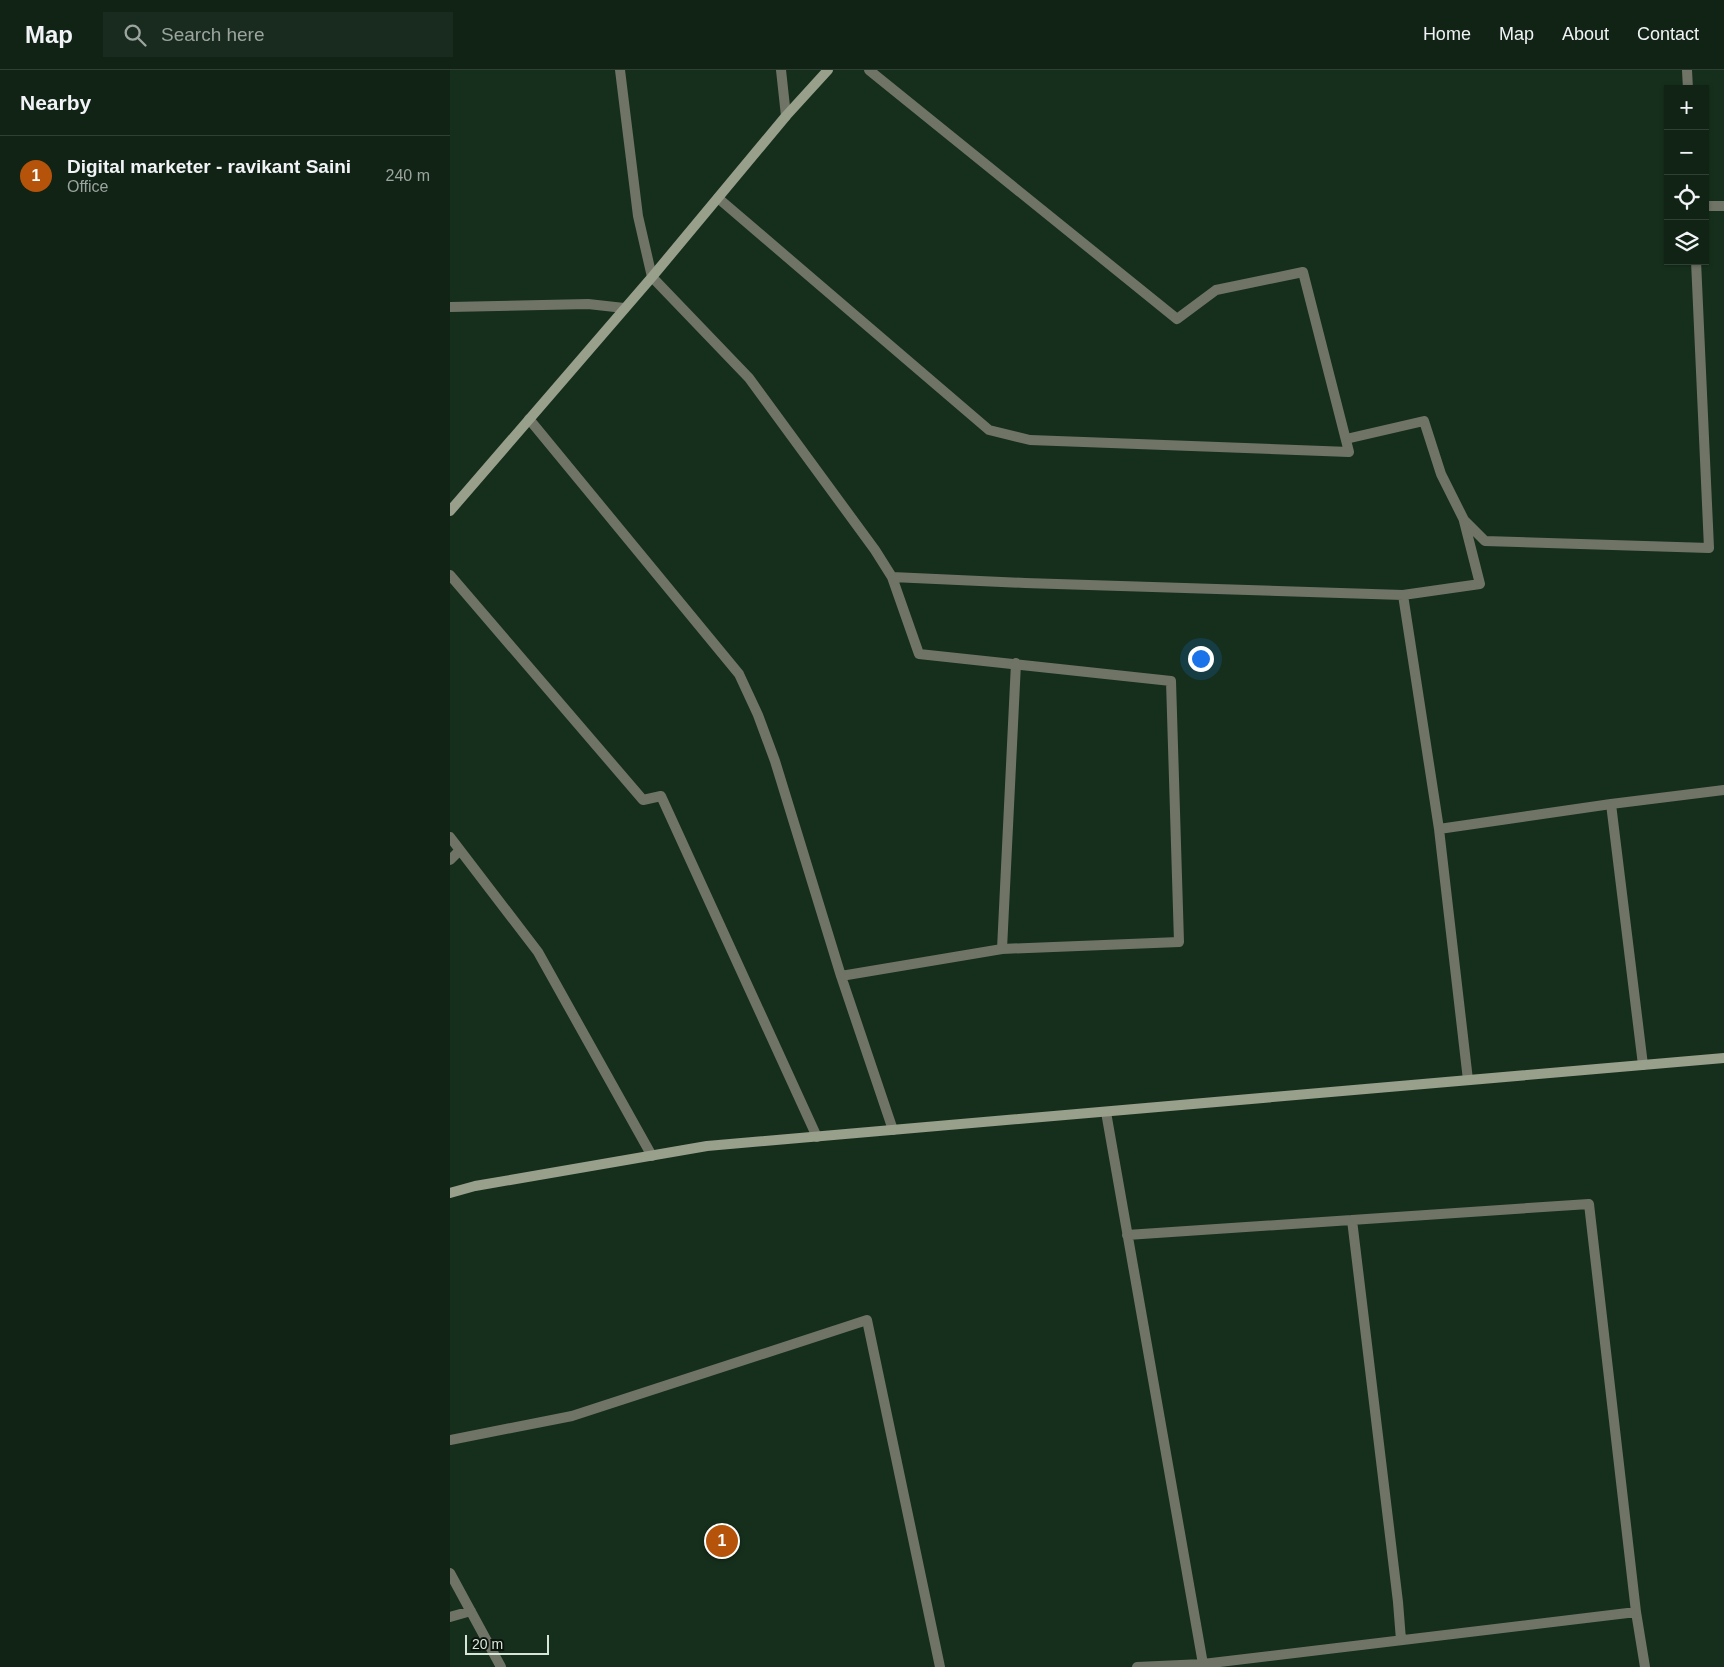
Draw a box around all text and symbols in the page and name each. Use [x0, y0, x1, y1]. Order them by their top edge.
search box [103, 12, 453, 57]
text: Map [25, 21, 73, 48]
icon: search [121, 21, 149, 49]
text: Search here [161, 24, 265, 45]
text: Home [1423, 24, 1471, 44]
text: Map [1499, 24, 1534, 44]
text: About [1562, 24, 1609, 44]
text: Contact [1637, 24, 1699, 44]
map controls [1664, 85, 1709, 265]
button: + [1664, 85, 1709, 130]
text: Nearby [20, 91, 91, 114]
button: − [1664, 130, 1709, 175]
text: Digital marketer - ravikant Saini [67, 156, 351, 177]
text: 1 [32, 167, 40, 184]
text: 240 m [386, 167, 430, 184]
button: locate [1664, 175, 1709, 220]
text: Office [67, 178, 109, 195]
button: layers [1664, 220, 1709, 265]
your location [1188, 646, 1214, 672]
pin: 1 [706, 1522, 738, 1560]
scale bar [465, 1632, 549, 1655]
text: 20 m [472, 1636, 503, 1652]

